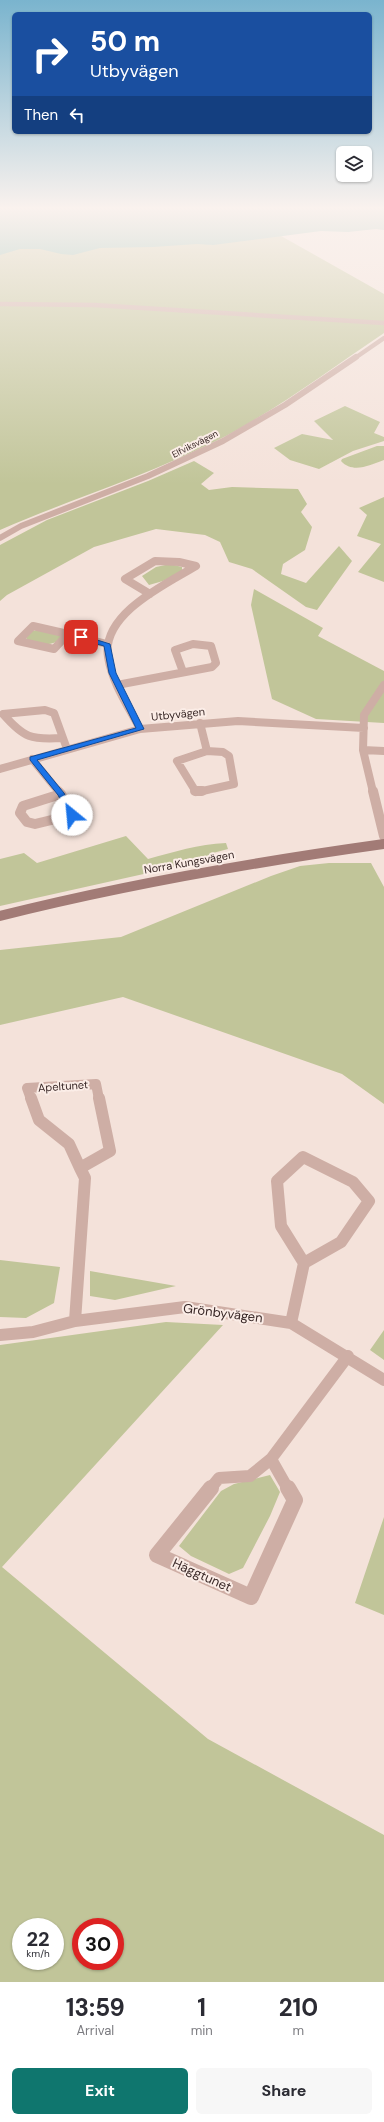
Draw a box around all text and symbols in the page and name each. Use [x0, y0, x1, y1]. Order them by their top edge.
text: 50 m [90, 23, 160, 60]
icon: right [24, 28, 76, 80]
text: Utbyvägen [90, 59, 178, 83]
icon: left [66, 104, 88, 126]
text: Then [24, 105, 58, 125]
map controls [336, 146, 372, 182]
button: layers [336, 146, 372, 182]
street label: Elfviksvägen [170, 427, 220, 461]
pin [64, 620, 98, 654]
icon: arrive [70, 626, 92, 648]
street label: Utbyvägen [150, 704, 206, 724]
position arrow [51, 794, 93, 836]
street label: Norra Kungsvägen [143, 847, 235, 877]
street label: Apeltunet [37, 1077, 89, 1095]
street label: Grönbyvägen [182, 1300, 264, 1326]
street label: Häggtunet [170, 1554, 234, 1596]
speed limit sign: 30 [72, 1918, 124, 1970]
text: 22 [26, 1926, 50, 1952]
text: km/h [26, 1947, 50, 1960]
text: 13:59 [66, 1992, 125, 2023]
text: 1 [197, 1992, 206, 2023]
text: 210 [279, 1992, 318, 2023]
text: Arrival [76, 2022, 114, 2039]
text: min [191, 2022, 213, 2039]
text: m [293, 2022, 304, 2039]
button: Exit [12, 2068, 188, 2114]
button: Share [196, 2068, 372, 2114]

